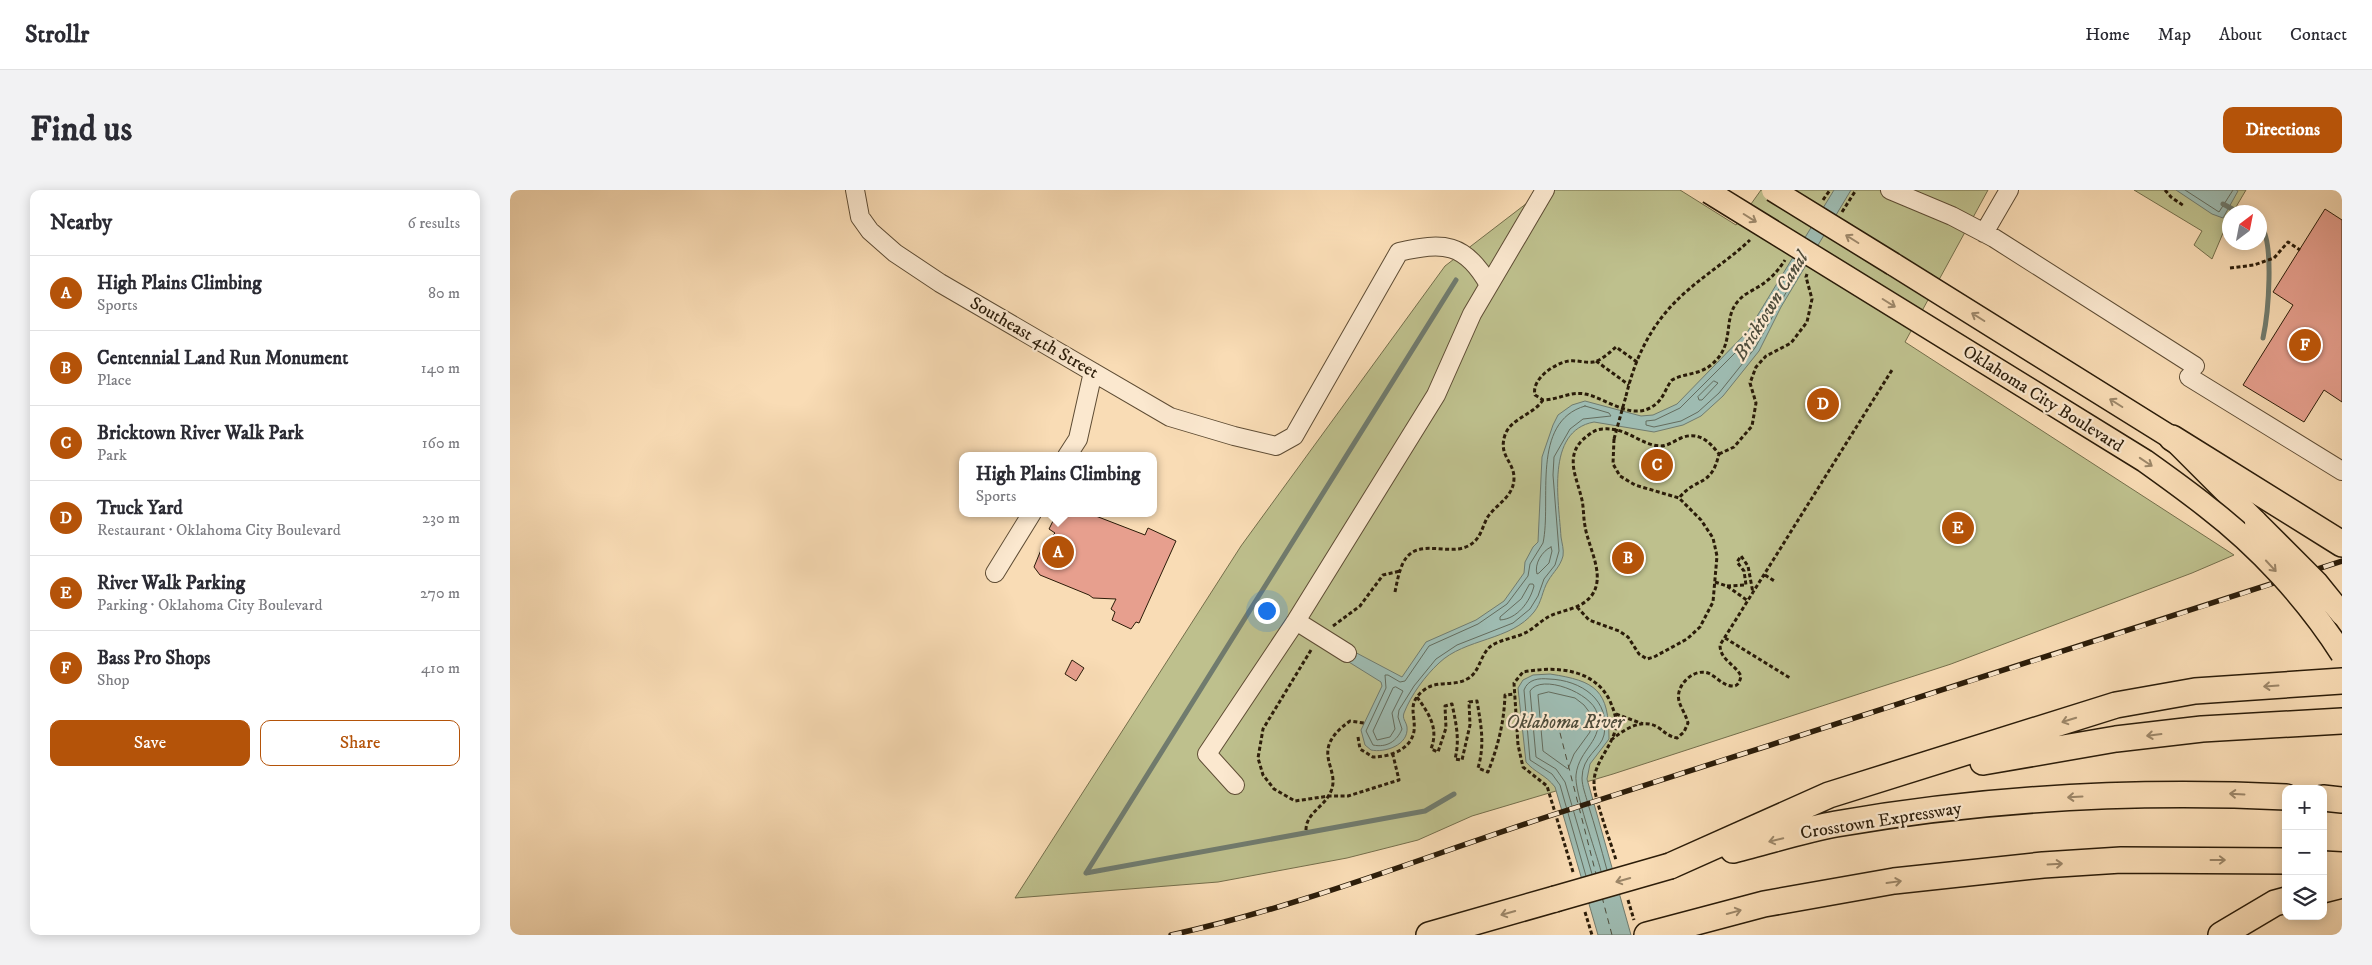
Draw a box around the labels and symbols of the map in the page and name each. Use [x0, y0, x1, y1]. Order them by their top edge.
north arrow [2222, 205, 2267, 250]
one-way arrow [1743, 213, 1757, 223]
one-way arrow [1845, 233, 1859, 243]
water label: Bricktown Canal [1728, 246, 1815, 365]
street label: Southeast 4th Street [966, 292, 1102, 384]
one-way arrow [1881, 299, 1895, 309]
one-way arrow [1971, 312, 1985, 322]
pin: F [2289, 326, 2321, 364]
street label: Oklahoma City Boulevard [1959, 341, 2127, 457]
pin: D [1807, 385, 1839, 423]
one-way arrow [2109, 397, 2123, 407]
pin: C [1641, 446, 1673, 484]
one-way arrow [2139, 457, 2153, 468]
pin: E [1942, 509, 1974, 547]
pin: A [1042, 533, 1074, 571]
pin: B [1612, 539, 1644, 577]
one-way arrow [2265, 559, 2277, 572]
your location [1254, 598, 1280, 624]
one-way arrow [2264, 681, 2280, 690]
water label: Oklahoma River [1506, 711, 1626, 734]
one-way arrow [2061, 715, 2077, 725]
one-way arrow [2146, 730, 2162, 740]
one-way arrow [2229, 790, 2245, 799]
one-way arrow [2067, 793, 2083, 802]
street label: Crosstown Expressway [1799, 797, 1964, 845]
one-way arrow [1768, 835, 1784, 845]
one-way arrow [2209, 856, 2225, 865]
one-way arrow [2047, 860, 2063, 869]
one-way arrow [1615, 875, 1631, 885]
one-way arrow [1885, 876, 1901, 886]
one-way arrow [1726, 907, 1742, 916]
one-way arrow [1500, 908, 1516, 918]

